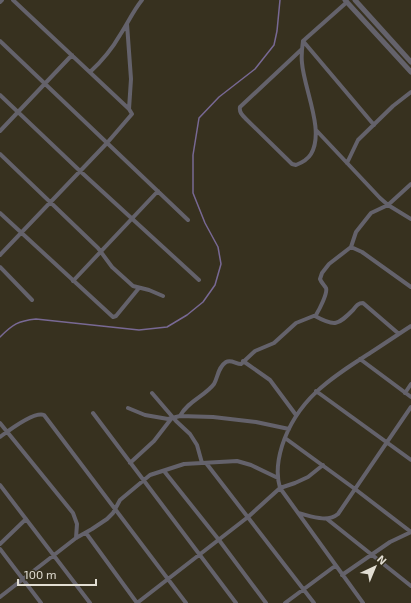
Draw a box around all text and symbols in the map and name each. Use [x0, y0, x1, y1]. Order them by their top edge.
north arrow [355, 547, 395, 587]
text: N [375, 552, 390, 567]
scale bar [18, 561, 96, 587]
text: 100 m [24, 567, 56, 581]

